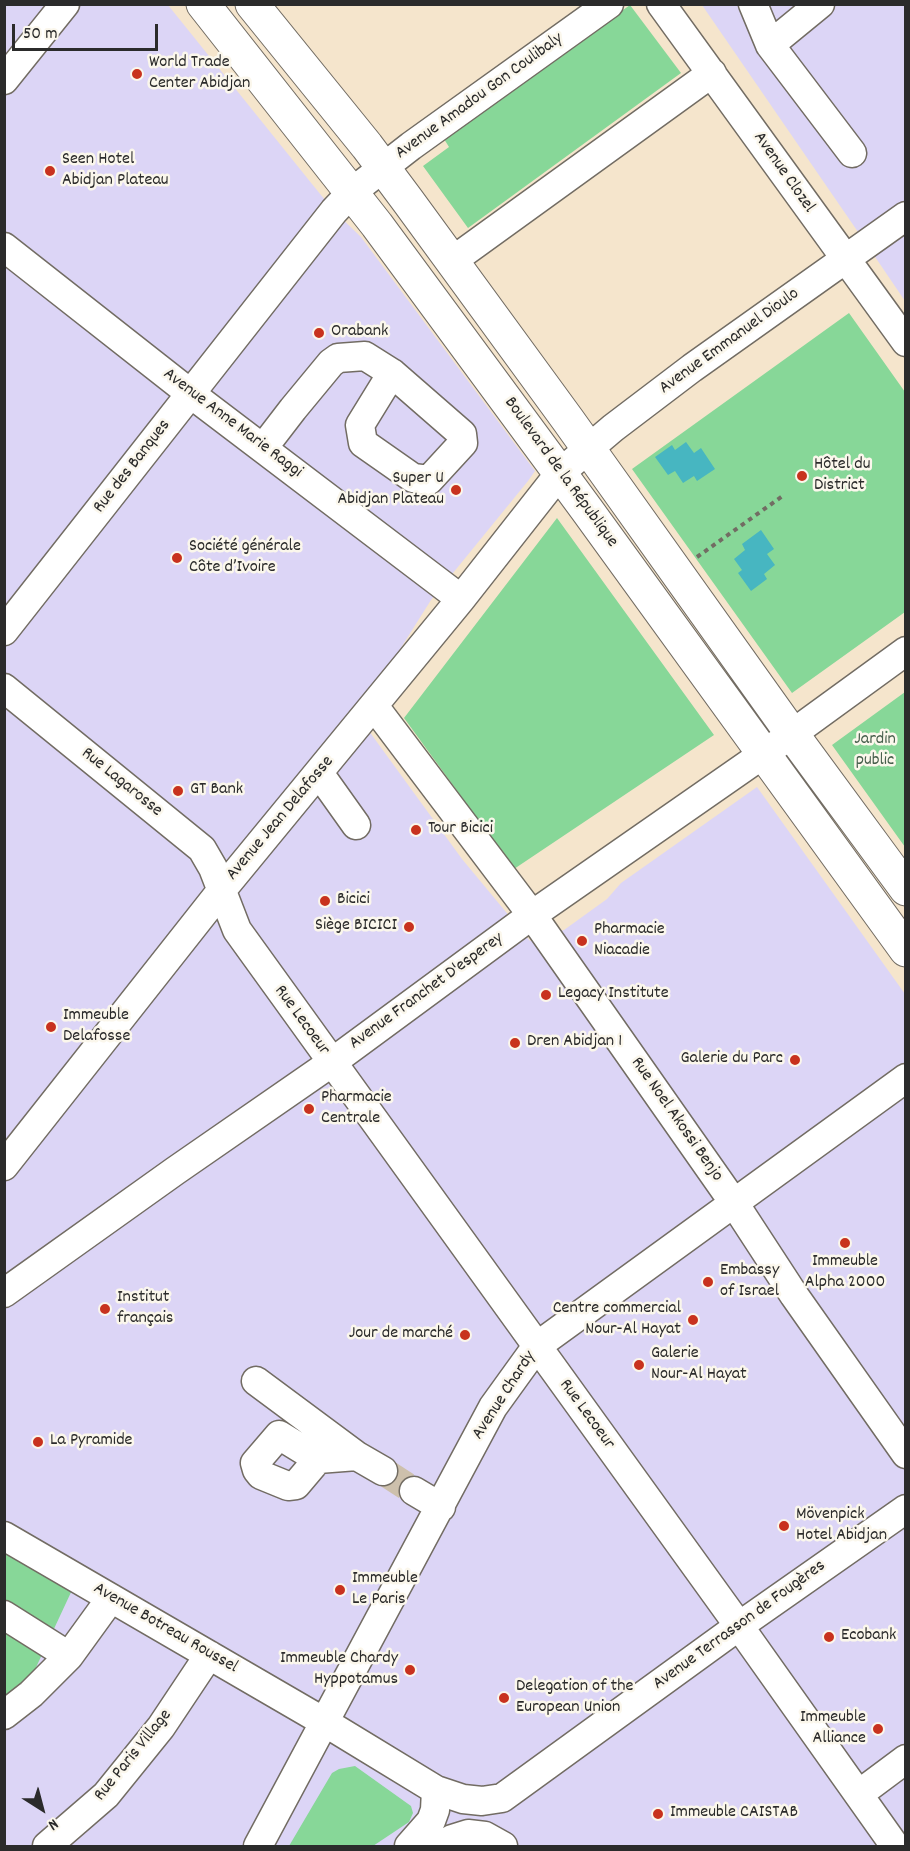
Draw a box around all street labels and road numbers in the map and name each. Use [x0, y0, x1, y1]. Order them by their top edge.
street label: Avenue Amadou Gon Coulibaly [392, 29, 568, 165]
street label: Avenue Clozel [747, 128, 819, 218]
street label: Avenue Emmanuel Dioulo [656, 284, 804, 400]
street label: Avenue Anne Marie Raggi [158, 364, 306, 484]
street label: Boulevard de la République [498, 394, 622, 552]
street label: Rue des Banques [90, 416, 176, 518]
street label: Rue Lagarosse [76, 744, 166, 822]
street label: Avenue Jean Delafosse [223, 752, 339, 886]
street label: Avenue Franchet D'esperey [346, 929, 508, 1055]
street label: Rue Lecoeur [268, 982, 334, 1060]
street label: Rue Noel Akossi Benjo [625, 1054, 727, 1186]
street label: Avenue Chardy [468, 1348, 542, 1444]
street label: Rue Lecoeur [553, 1376, 619, 1454]
street label: Avenue Terrasson de Fougères [650, 1556, 830, 1696]
street label: Avenue Botreau Roussel [89, 1579, 241, 1679]
street label: Rue Paris Village [90, 1706, 178, 1806]

